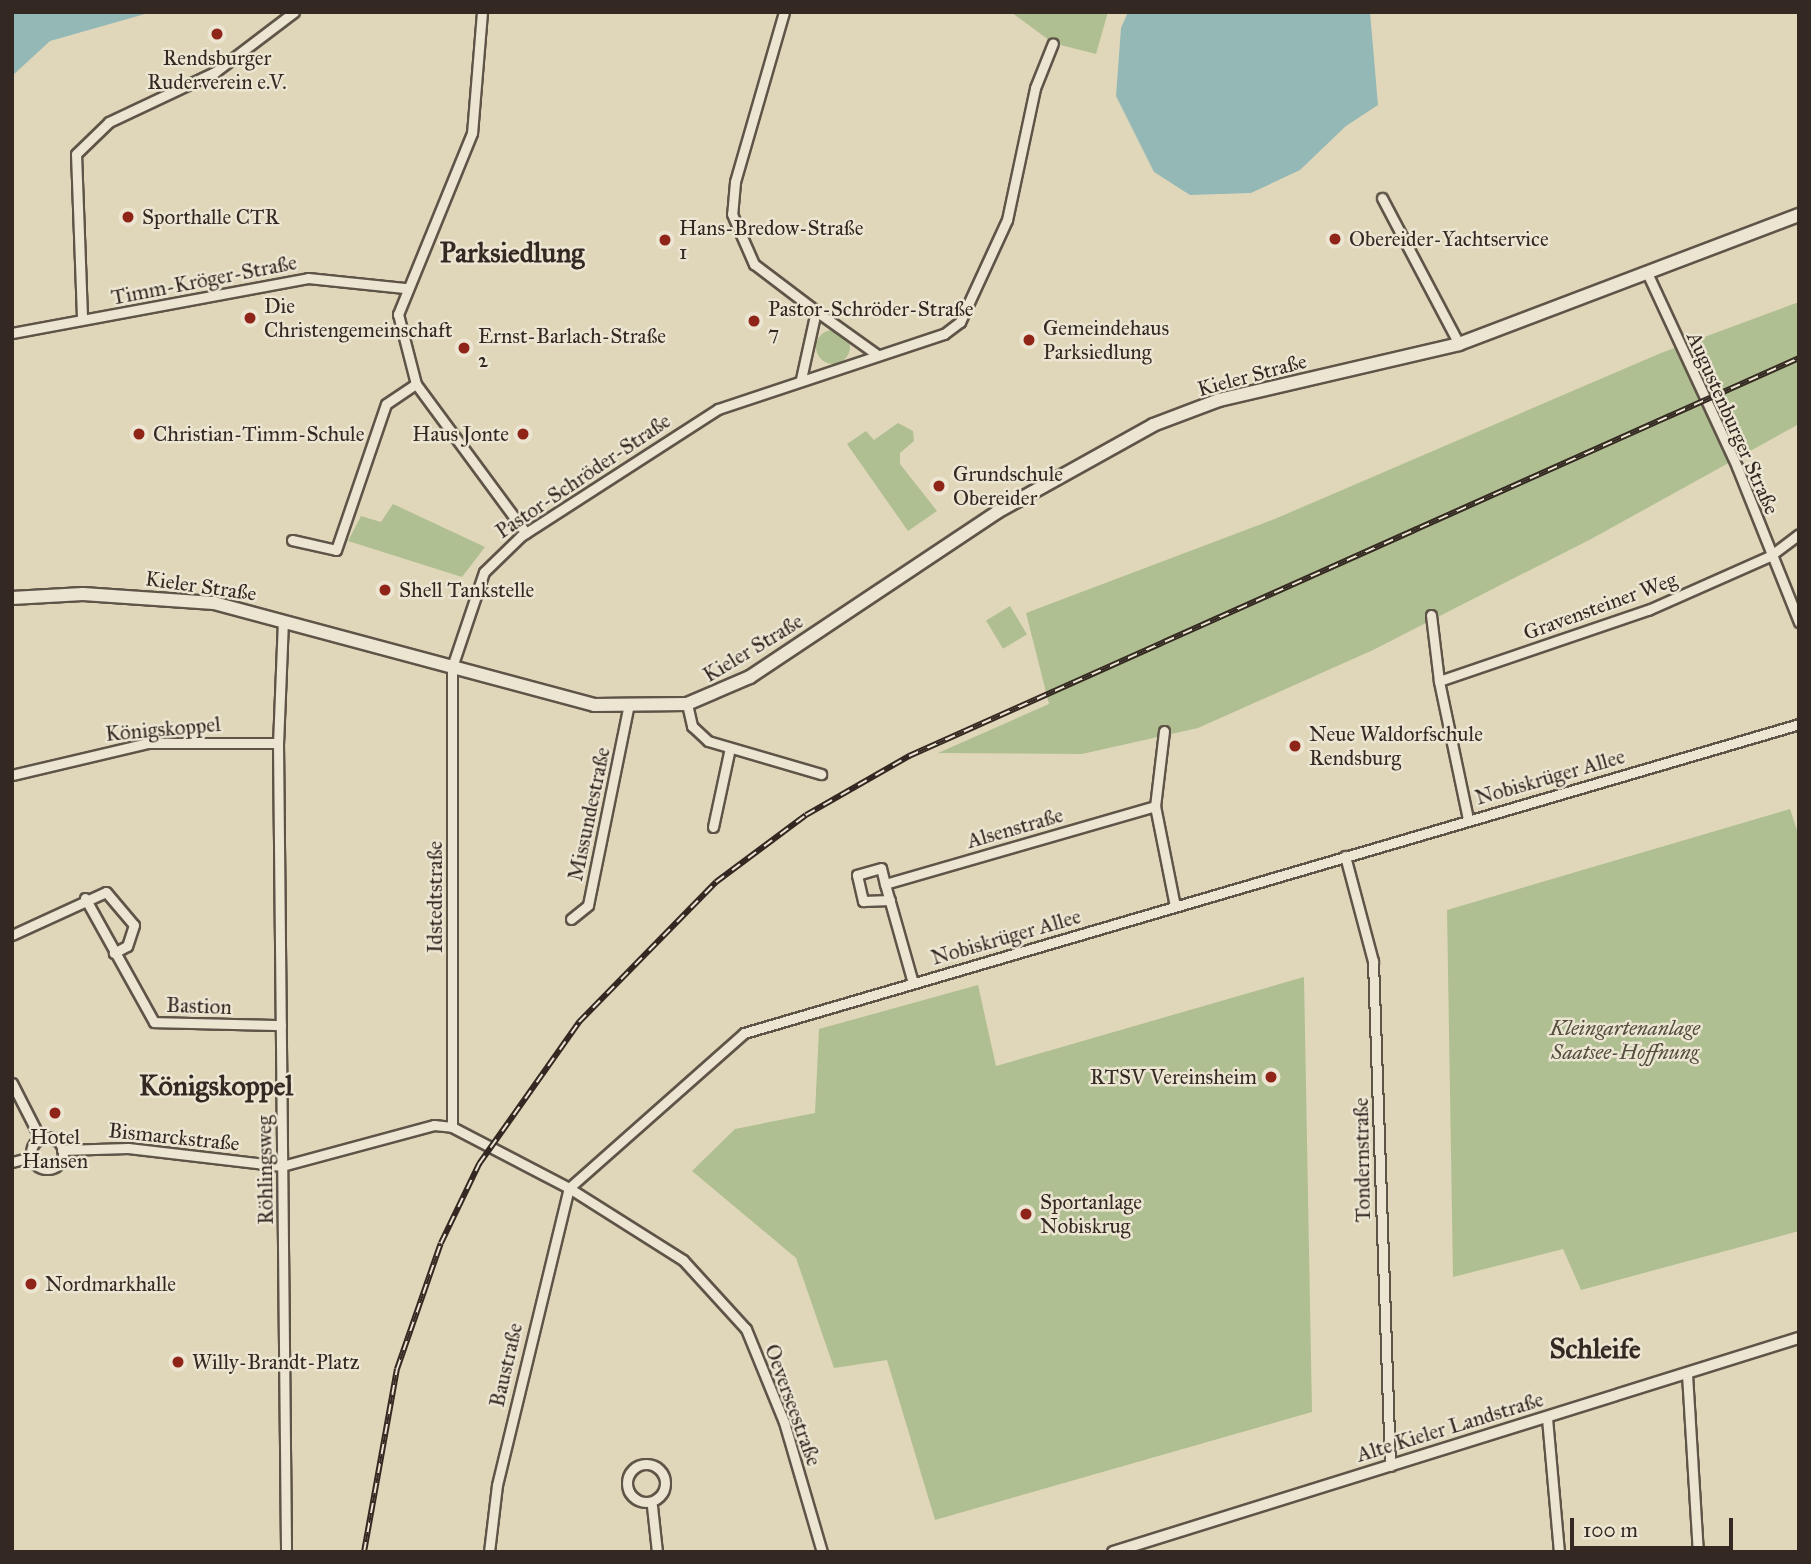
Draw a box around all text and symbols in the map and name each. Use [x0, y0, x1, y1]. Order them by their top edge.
marker: Rendsburger Ruderverein e.V. [209, 26, 225, 42]
place label: Rendsburger Ruderverein e.V. [147, 45, 287, 95]
place label: Sporthalle CTR [142, 204, 279, 230]
marker: Sporthalle CTR [120, 209, 136, 225]
place label: Hans-Bredow-Straße 1 [679, 215, 863, 265]
place label: Obereider-Yachtservice [1349, 226, 1549, 252]
marker: Obereider-Yachtservice [1327, 231, 1343, 247]
marker: Hans-Bredow-Straße 1 [657, 232, 673, 248]
district label: Parksiedlung [440, 236, 584, 270]
street label: Timm-Kröger-Straße [109, 250, 299, 310]
place label: Die Christengemeinschaft [264, 293, 452, 343]
place label: Pastor-Schröder-Straße 7 [768, 296, 974, 346]
marker: Die Christengemeinschaft [242, 310, 258, 326]
marker: Pastor-Schröder-Straße 7 [746, 313, 762, 329]
place label: Gemeindehaus Parksiedlung [1043, 315, 1169, 365]
place label: Ernst-Barlach-Straße 2 [478, 323, 666, 373]
street label: Augustenburger Straße [1681, 328, 1785, 518]
marker: Gemeindehaus Parksiedlung [1021, 332, 1037, 348]
marker: Ernst-Barlach-Straße 2 [456, 340, 472, 356]
street label: Kieler Straße [1195, 348, 1309, 402]
street label: Pastor-Schröder-Straße [491, 408, 675, 544]
place label: Christian-Timm-Schule [153, 421, 364, 447]
place label: Haus Jonte [412, 421, 509, 447]
marker: Christian-Timm-Schule [131, 426, 147, 442]
marker: Haus Jonte [515, 426, 531, 442]
place label: Grundschule Obereider [953, 461, 1063, 511]
marker: Grundschule Obereider [931, 478, 947, 494]
street label: Kieler Straße [144, 566, 258, 606]
street label: Gravensteiner Weg [1520, 567, 1680, 645]
place label: Shell Tankstelle [399, 577, 534, 603]
marker: Shell Tankstelle [377, 582, 393, 598]
street label: Kieler Straße [699, 608, 807, 688]
street label: Königskoppel [104, 711, 222, 747]
place label: Neue Waldorfschule Rendsburg [1309, 721, 1483, 771]
marker: Neue Waldorfschule Rendsburg [1287, 738, 1303, 754]
street label: Nobiskrüger Allee [1472, 744, 1628, 810]
street label: Missundestraße [563, 745, 615, 883]
street label: Alsenstraße [964, 802, 1066, 854]
street label: Idstedtstraße [422, 841, 448, 953]
street label: Nobiskrüger Allee [928, 904, 1084, 970]
street label: Bastion [166, 992, 232, 1020]
park label: Kleingartenanlage Saatsee-Hoffnung [1550, 1015, 1700, 1065]
place label: RTSV Vereinsheim [1090, 1064, 1257, 1090]
district label: Königskoppel [139, 1069, 293, 1103]
marker: RTSV Vereinsheim [1263, 1069, 1279, 1085]
street label: Tondernstraße [1348, 1097, 1376, 1223]
marker: Hotel Hansen [47, 1105, 63, 1121]
street label: Röhlingsweg [251, 1115, 279, 1225]
street label: Bismarckstraße [107, 1118, 241, 1156]
place label: Hotel Hansen [22, 1124, 88, 1174]
place label: Sportanlage Nobiskrug [1040, 1189, 1142, 1239]
marker: Sportanlage Nobiskrug [1018, 1206, 1034, 1222]
place label: Nordmarkhalle [45, 1271, 176, 1297]
marker: Nordmarkhalle [23, 1276, 39, 1292]
street label: Baustraße [484, 1321, 528, 1409]
district label: Schleife [1549, 1332, 1641, 1366]
street label: Oeverseestraße [759, 1341, 827, 1469]
place label: Willy-Brandt-Platz [192, 1349, 359, 1375]
marker: Willy-Brandt-Platz [170, 1354, 186, 1370]
street label: Alte Kieler Landstraße [1353, 1387, 1547, 1467]
scale bar [1573, 1504, 1736, 1548]
text: 100 m [1583, 1517, 1638, 1543]

